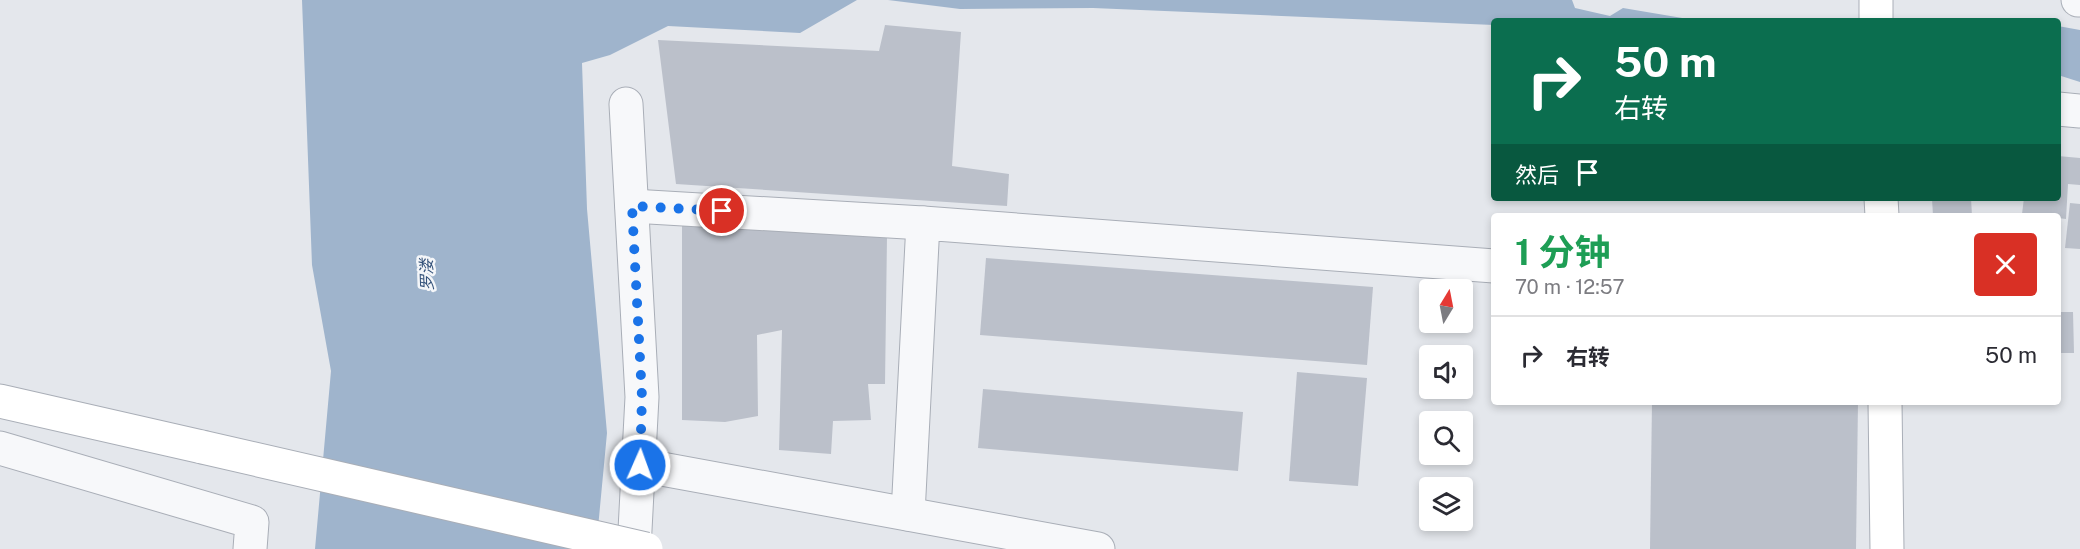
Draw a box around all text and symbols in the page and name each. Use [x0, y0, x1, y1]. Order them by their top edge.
text: 50 m [1614, 37, 1717, 86]
icon: right [1515, 42, 1593, 120]
text: 右转 [1614, 92, 1668, 124]
icon: arrive [1571, 156, 1604, 189]
text: 然后 [1515, 162, 1559, 188]
pin [696, 185, 747, 236]
icon: arrive [705, 194, 738, 227]
text: 1 分钟 [1515, 231, 1611, 273]
button: close [1974, 233, 2037, 296]
water label: 罗溇 [417, 257, 437, 291]
text: 70 m · 12:57 [1515, 275, 1625, 299]
north arrow [1419, 279, 1473, 333]
map controls [1419, 279, 1473, 531]
icon: right [1515, 339, 1548, 372]
text: 50 m [1985, 342, 2037, 368]
text: 右转 [1566, 344, 1610, 370]
button: sound [1419, 345, 1473, 399]
button: search [1419, 411, 1473, 465]
position arrow [608, 433, 672, 497]
button: layers [1419, 477, 1473, 531]

